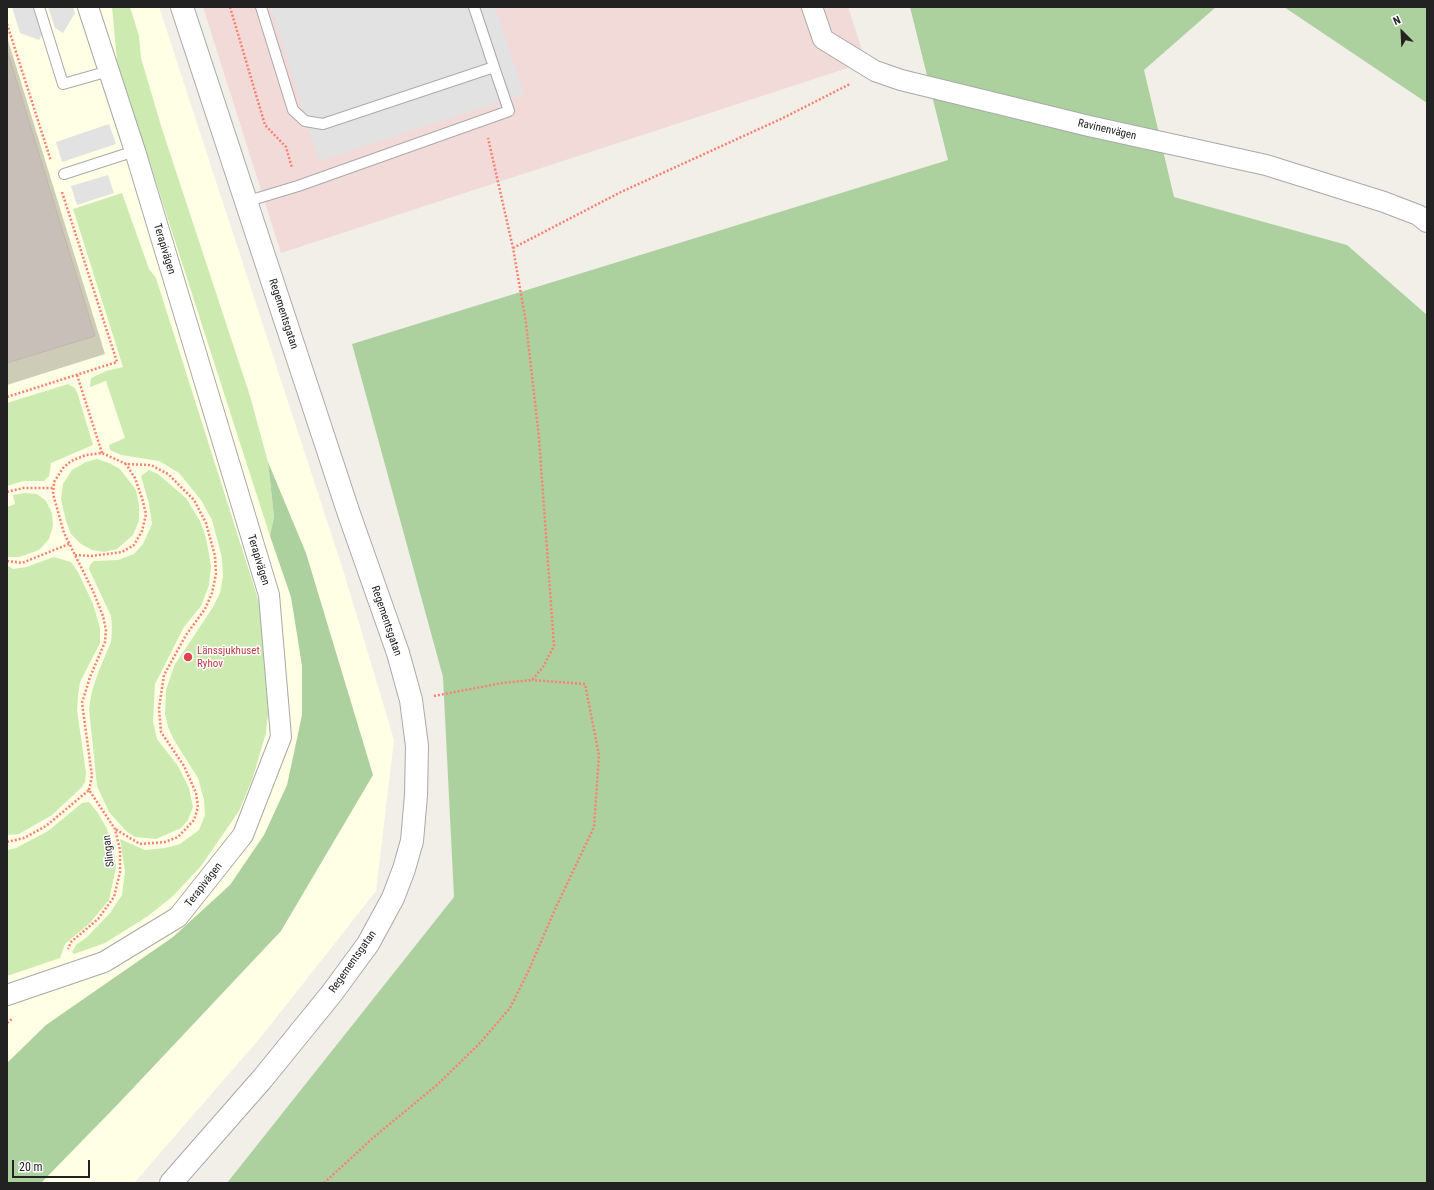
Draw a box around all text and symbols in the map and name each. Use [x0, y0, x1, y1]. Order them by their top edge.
north arrow [1382, 12, 1422, 52]
text: N [1391, 13, 1403, 28]
street label: Ravinenvägen [1076, 117, 1138, 143]
street label: Terapivägen [150, 222, 178, 276]
street label: Regementsgatan [265, 277, 301, 351]
street label: Terapivägen [244, 533, 272, 587]
street label: Regementsgatan [368, 584, 404, 658]
place label: Länssjukhuset Ryhov [197, 644, 260, 670]
marker: Länssjukhuset Ryhov [182, 651, 194, 663]
street label: Slingan [100, 834, 118, 868]
street label: Terapivägen [183, 860, 225, 910]
street label: Regementsgatan [327, 928, 379, 996]
scale bar [14, 1152, 92, 1178]
text: 20 m [19, 1160, 43, 1174]

